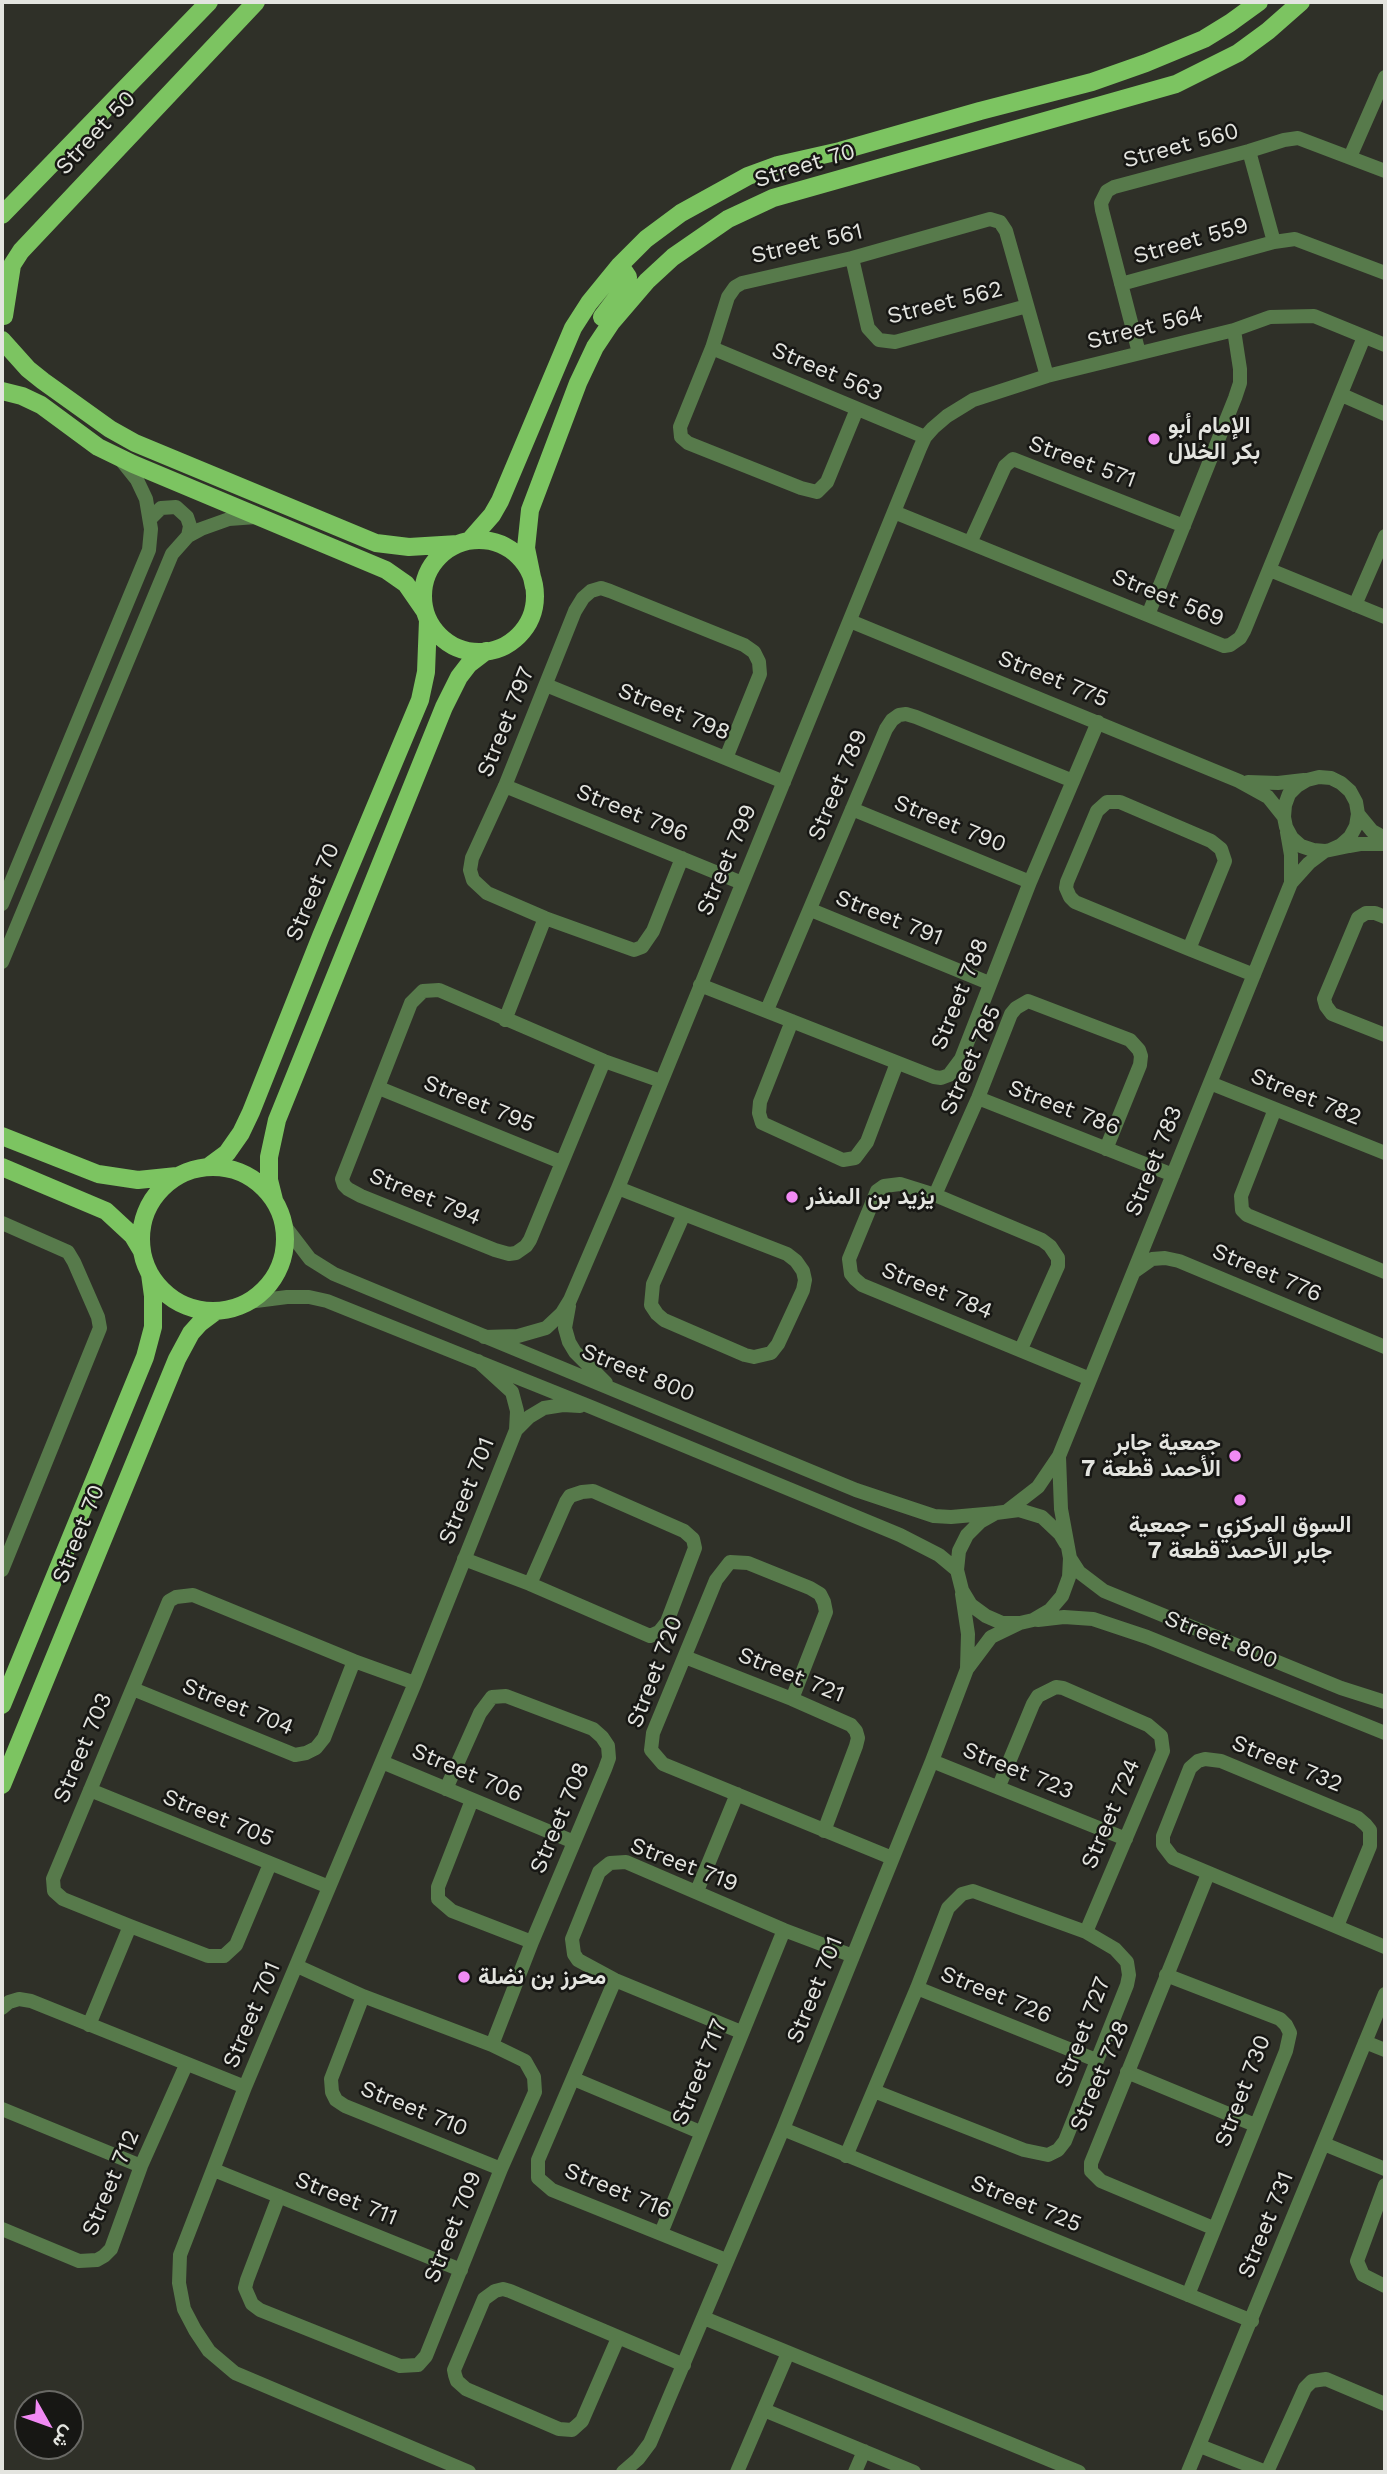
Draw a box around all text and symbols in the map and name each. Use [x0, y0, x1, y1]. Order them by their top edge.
street label: Street 50 [50, 85, 142, 181]
street label: Street 560 [1120, 117, 1242, 175]
street label: Street 70 [751, 138, 859, 194]
street label: Street 559 [1130, 211, 1252, 271]
street label: Street 561 [749, 218, 865, 270]
street label: Street 562 [884, 275, 1006, 331]
street label: Street 564 [1084, 300, 1206, 356]
street label: Street 563 [767, 336, 887, 408]
place label: الإمام أبو بكر الخلال [1168, 412, 1260, 466]
street label: Street 571 [1025, 430, 1139, 494]
marker: الإمام أبو بكر الخلال [1146, 431, 1162, 447]
street label: Street 569 [1108, 563, 1228, 633]
street label: Street 775 [994, 644, 1112, 714]
street label: Street 797 [471, 663, 541, 781]
street label: Street 798 [614, 677, 734, 747]
street label: Street 789 [802, 725, 874, 845]
street label: Street 796 [572, 778, 692, 848]
street label: Street 790 [890, 789, 1010, 859]
street label: Street 799 [691, 800, 763, 920]
street label: Street 70 [280, 839, 346, 945]
street label: Street 791 [831, 884, 947, 952]
street label: Street 788 [925, 934, 995, 1054]
street label: Street 785 [935, 1001, 1007, 1119]
street label: Street 782 [1247, 1062, 1365, 1132]
street label: Street 795 [419, 1069, 539, 1139]
street label: Street 786 [1004, 1074, 1124, 1142]
street label: Street 783 [1119, 1102, 1189, 1220]
street label: Street 794 [365, 1162, 485, 1232]
place label: يزيد بن المنذر [806, 1183, 935, 1211]
marker: يزيد بن المنذر [784, 1189, 800, 1205]
street label: Street 776 [1208, 1238, 1326, 1308]
street label: Street 784 [877, 1256, 997, 1326]
street label: Street 800 [577, 1338, 699, 1408]
place label: جمعية جابر الأحمد قطعة 7 [1081, 1429, 1221, 1483]
street label: Street 701 [433, 1434, 501, 1548]
marker: جمعية جابر الأحمد قطعة 7 [1227, 1448, 1243, 1464]
street label: Street 70 [47, 1481, 111, 1587]
marker: السوق المركزي - جمعية جابر الأحمد قطعة 7 [1232, 1492, 1248, 1508]
place label: السوق المركزي - جمعية جابر الأحمد قطعة 7 [1129, 1511, 1351, 1565]
street label: Street 800 [1160, 1605, 1282, 1675]
street label: Street 720 [621, 1612, 689, 1732]
street label: Street 721 [734, 1641, 848, 1709]
street label: Street 704 [178, 1672, 298, 1742]
street label: Street 703 [47, 1689, 119, 1807]
street label: Street 732 [1228, 1729, 1346, 1799]
street label: Street 723 [959, 1736, 1077, 1806]
street label: Street 706 [407, 1737, 527, 1809]
street label: Street 724 [1075, 1755, 1147, 1873]
street label: Street 708 [524, 1758, 596, 1878]
street label: Street 705 [158, 1783, 278, 1853]
street label: Street 719 [626, 1832, 742, 1898]
street label: Street 701 [781, 1933, 849, 2047]
street label: Street 701 [217, 1958, 287, 2072]
street label: Street 726 [936, 1960, 1056, 2030]
place label: محرز بن نضلة [478, 1963, 606, 1991]
marker: محرز بن نضلة [456, 1969, 472, 1985]
street label: Street 727 [1049, 1973, 1117, 2091]
street label: Street 717 [666, 2015, 734, 2129]
street label: Street 728 [1064, 2017, 1136, 2135]
street label: Street 730 [1209, 2031, 1277, 2151]
street label: Street 710 [356, 2075, 472, 2143]
street label: Street 712 [76, 2126, 146, 2240]
street label: Street 716 [560, 2157, 676, 2225]
street label: Street 711 [291, 2166, 401, 2232]
street label: Street 709 [418, 2167, 488, 2287]
street label: Street 731 [1232, 2168, 1300, 2282]
street label: Street 725 [967, 2169, 1085, 2239]
north arrow [14, 2390, 84, 2460]
text: ش [48, 2421, 80, 2454]

